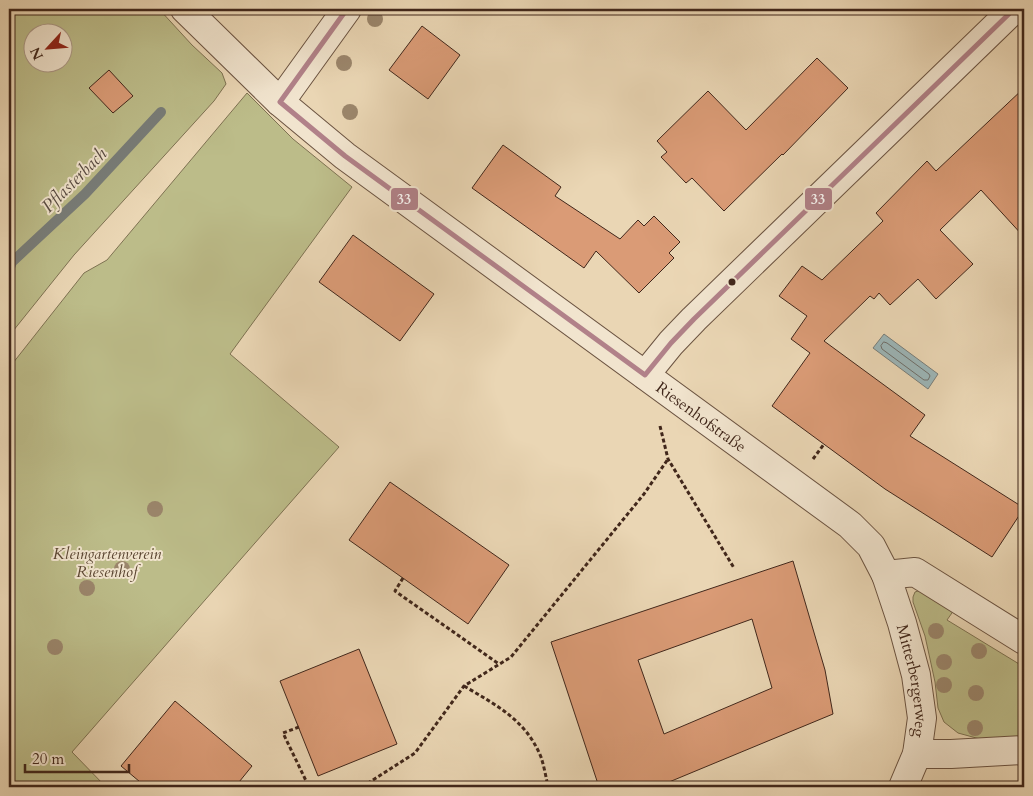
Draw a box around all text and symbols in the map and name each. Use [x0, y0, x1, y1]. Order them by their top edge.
north arrow [22, 22, 72, 72]
text: N [26, 44, 48, 63]
water label: Pflasterbach [36, 142, 113, 219]
line badge: 33 [390, 187, 419, 211]
line badge: 33 [804, 187, 833, 211]
text: 33 [397, 190, 411, 209]
text: 33 [811, 190, 825, 209]
unlabelled marker [727, 277, 737, 287]
street label: Riesenhofstraße [651, 377, 751, 458]
park label: Kleingartenverein Riesenhof [53, 543, 162, 583]
street label: Mitterbergerweg [891, 622, 932, 739]
scale bar [25, 741, 129, 773]
text: 20 m [32, 749, 64, 769]

